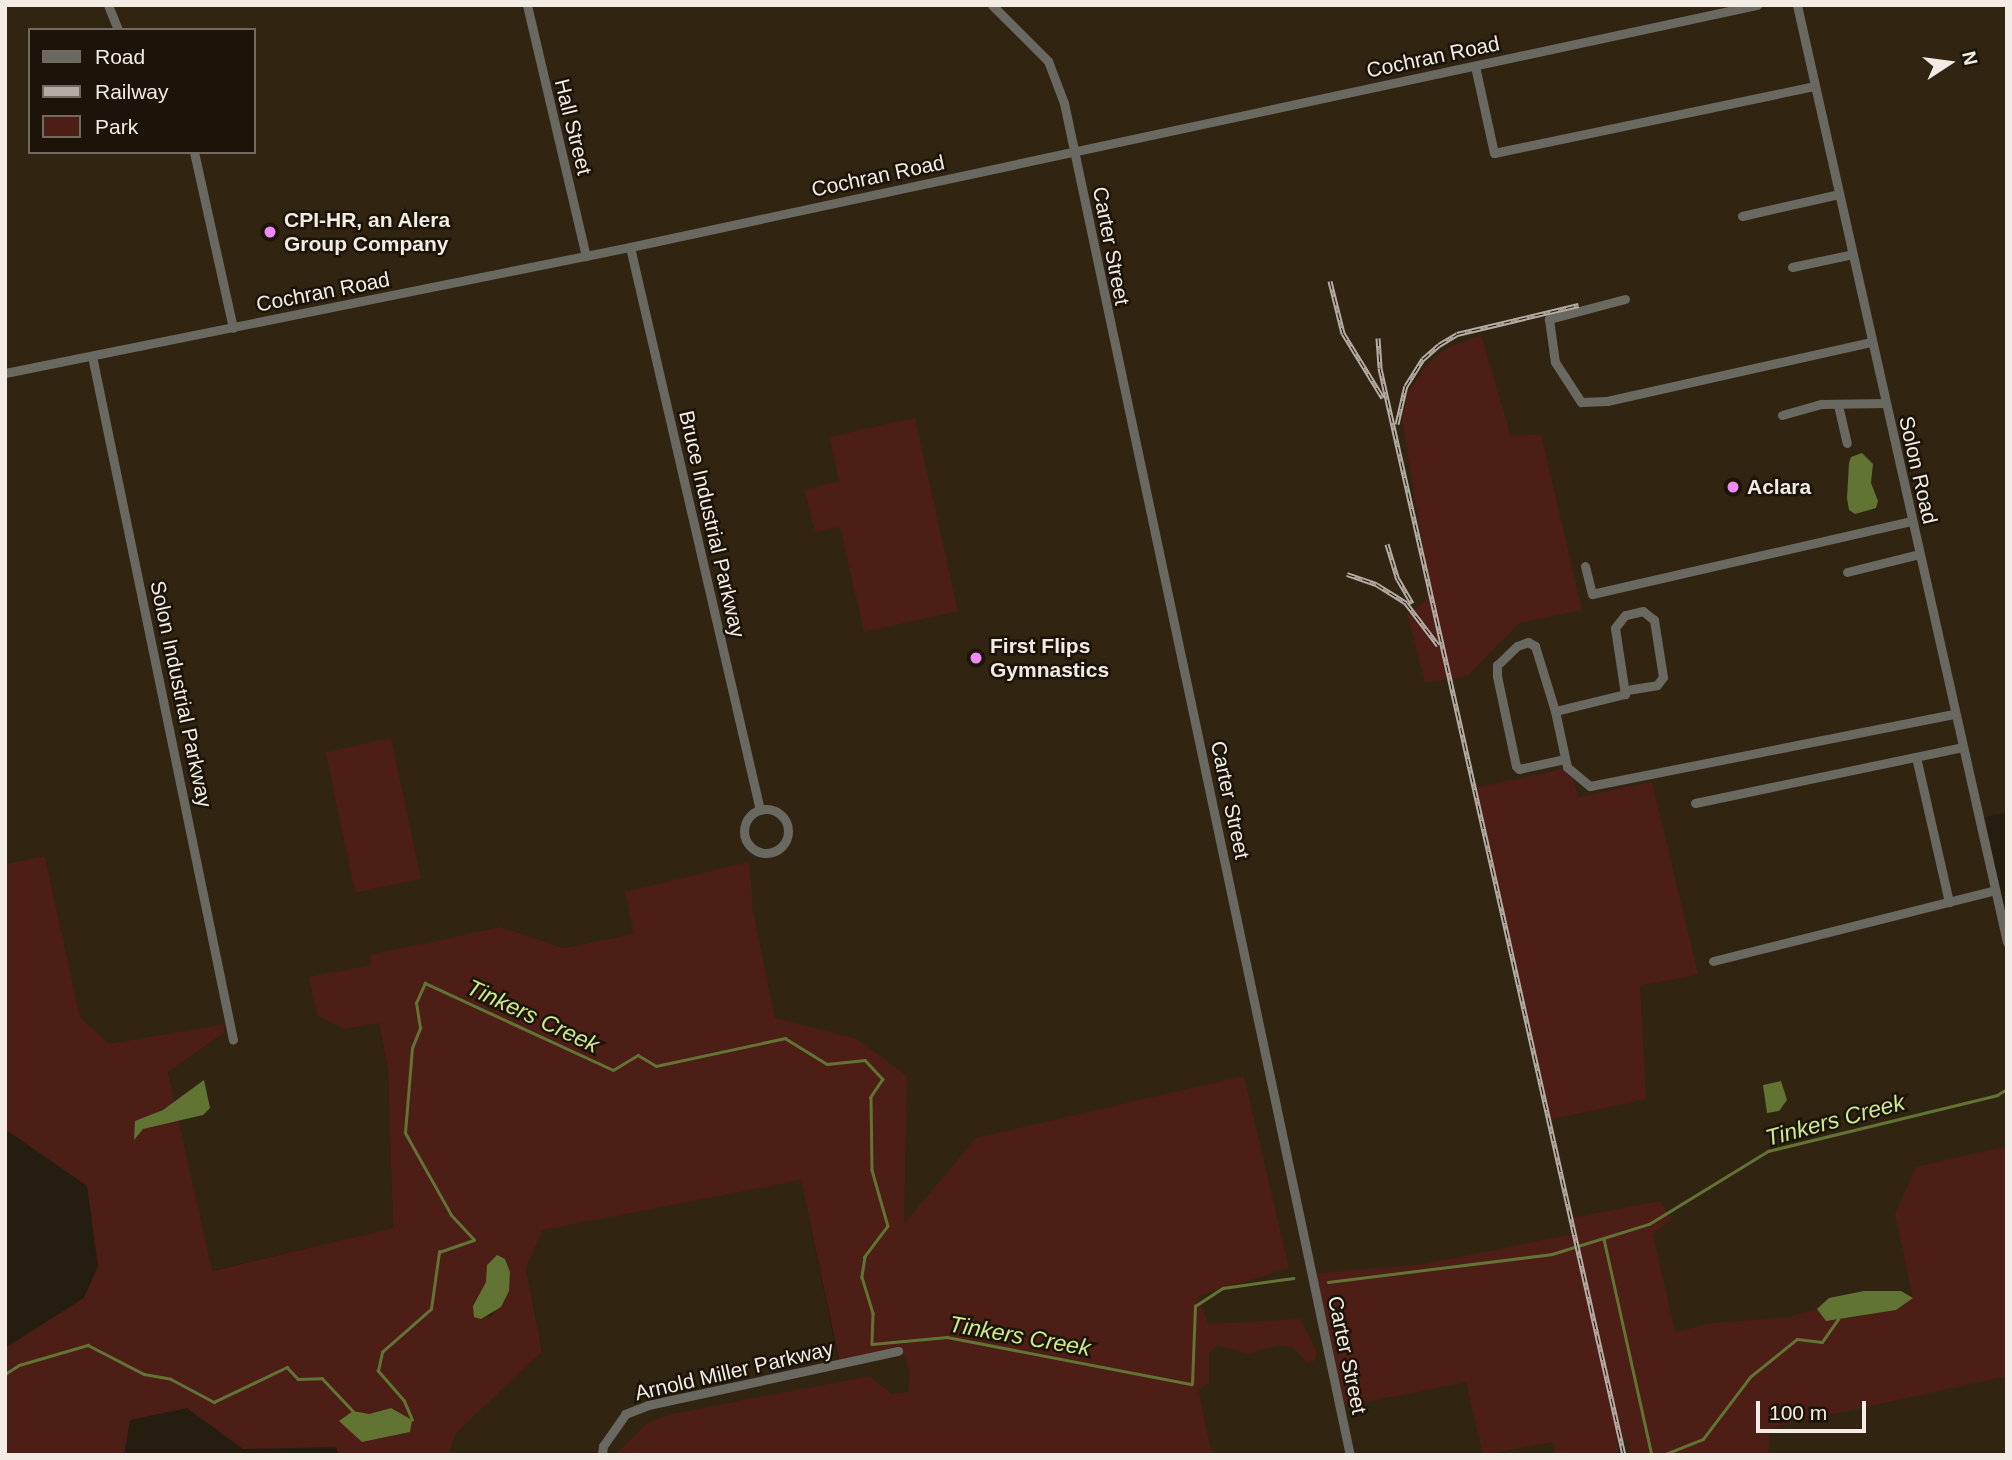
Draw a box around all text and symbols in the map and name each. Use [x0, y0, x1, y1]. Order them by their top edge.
legend [28, 28, 256, 154]
north arrow [1914, 28, 1984, 98]
street label: Cochran Road [1364, 31, 1502, 83]
text: Road [95, 45, 145, 68]
text: N [1958, 49, 1982, 67]
street label: Hall Street [549, 76, 597, 178]
text: Railway [95, 80, 169, 103]
text: Park [95, 115, 138, 138]
street label: Cochran Road [809, 150, 947, 202]
street label: Carter Street [1087, 185, 1135, 307]
place label: CPI-HR, an Alera Group Company [284, 207, 451, 257]
marker: CPI-HR, an Alera Group Company [262, 224, 278, 240]
street label: Cochran Road [254, 267, 392, 317]
street label: Bruce Industrial Parkway [674, 408, 750, 640]
street label: Solon Road [1893, 414, 1943, 526]
place label: Aclara [1747, 474, 1811, 500]
marker: Aclara [1725, 479, 1741, 495]
street label: Solon Industrial Parkway [145, 578, 217, 810]
place label: First Flips Gymnastics [990, 633, 1109, 683]
marker: First Flips Gymnastics [968, 650, 984, 666]
street label: Carter Street [1205, 739, 1255, 861]
water label: Tinkers Creek [462, 973, 604, 1059]
water label: Tinkers Creek [1762, 1088, 1908, 1152]
street label: Carter Street [1322, 1294, 1372, 1416]
water label: Tinkers Creek [947, 1310, 1093, 1362]
street label: Arnold Miller Parkway [632, 1336, 836, 1406]
scale bar [1760, 1386, 1870, 1430]
text: 100 m [1769, 1401, 1827, 1424]

